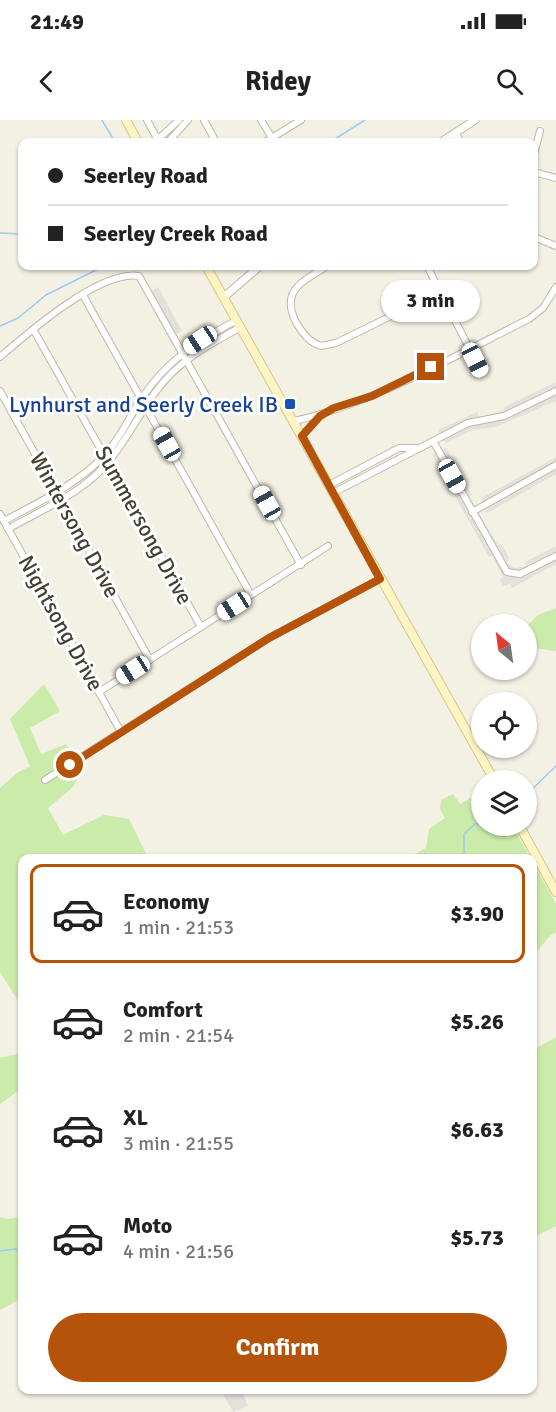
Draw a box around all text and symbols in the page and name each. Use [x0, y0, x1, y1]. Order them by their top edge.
text: 21:49 [30, 8, 84, 35]
icon: back [30, 65, 63, 98]
text: Ridey [245, 65, 311, 98]
icon: search [493, 65, 526, 98]
text: Seerley Road [84, 162, 208, 189]
text: Seerley Creek Road [84, 220, 268, 247]
callout: 3 min [382, 280, 480, 322]
text: 3 min [406, 288, 455, 313]
car [180, 323, 220, 357]
car [459, 340, 491, 380]
route end [417, 353, 444, 380]
place label: Lynhurst and Seerly Creek IB [9, 391, 278, 418]
marker: Lynhurst and Seerly Creek IB [283, 397, 297, 411]
car [150, 424, 184, 464]
street label: Summersong Drive [89, 441, 199, 609]
street label: Wintersong Drive [24, 448, 126, 602]
car [435, 456, 469, 496]
car [250, 483, 284, 523]
street label: Nightsong Drive [13, 550, 109, 696]
car [214, 589, 254, 623]
north arrow [471, 614, 537, 680]
map controls [471, 614, 537, 836]
car [113, 653, 153, 687]
button: locate [471, 692, 537, 758]
route start [56, 751, 83, 778]
button: layers [471, 770, 537, 836]
icon: car [51, 887, 105, 941]
text: Economy [123, 888, 209, 915]
text: $3.90 [450, 900, 504, 927]
text: 1 min · 21:53 [123, 915, 234, 940]
icon: car [51, 995, 105, 1049]
text: Comfort [123, 996, 203, 1023]
text: $5.26 [450, 1008, 504, 1035]
text: 2 min · 21:54 [123, 1023, 234, 1048]
icon: car [51, 1103, 105, 1157]
text: XL [123, 1104, 148, 1131]
text: $6.63 [450, 1116, 504, 1143]
text: 3 min · 21:55 [123, 1131, 234, 1156]
icon: car [51, 1211, 105, 1265]
text: Moto [123, 1212, 172, 1239]
text: $5.73 [450, 1224, 504, 1251]
text: 4 min · 21:56 [123, 1239, 234, 1264]
button: Confirm [48, 1313, 507, 1382]

